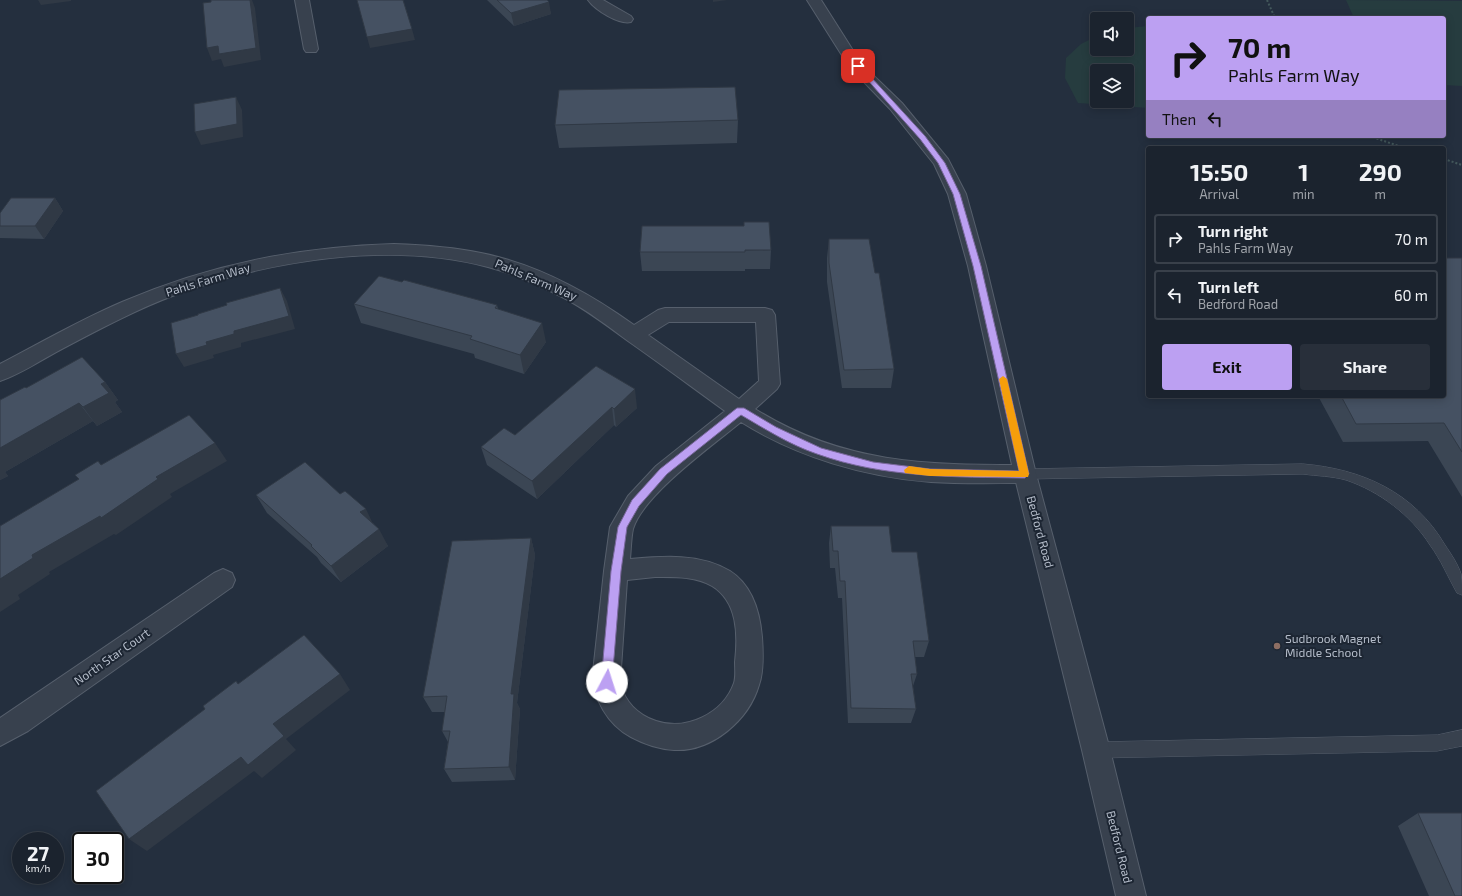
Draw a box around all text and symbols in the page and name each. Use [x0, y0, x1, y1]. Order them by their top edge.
map controls [1090, 12, 1134, 108]
button: sound [1090, 12, 1134, 56]
text: 70 m [1228, 30, 1291, 64]
icon: right [1162, 32, 1214, 84]
pin [841, 49, 875, 83]
icon: arrive [847, 55, 869, 77]
button: layers [1090, 64, 1134, 108]
text: Pahls Farm Way [1228, 64, 1360, 86]
icon: left [1204, 108, 1226, 130]
text: Then [1162, 110, 1196, 128]
text: 15:50 [1190, 157, 1248, 186]
text: 1 [1298, 157, 1309, 186]
text: 290 [1359, 157, 1402, 186]
text: Arrival [1199, 186, 1239, 202]
text: min [1292, 186, 1315, 202]
text: m [1375, 186, 1386, 202]
text: Turn right [1198, 222, 1268, 240]
icon: right [1164, 228, 1186, 250]
text: 70 m [1395, 230, 1428, 248]
text: Pahls Farm Way [1198, 240, 1293, 256]
street label: Pahls Farm Way [493, 255, 580, 303]
street label: Pahls Farm Way [164, 259, 252, 299]
text: Turn left [1198, 278, 1259, 296]
icon: left [1164, 284, 1186, 306]
text: 60 m [1394, 286, 1428, 304]
text: Bedford Road [1198, 296, 1278, 312]
button: Exit [1162, 344, 1292, 390]
button: Share [1300, 344, 1430, 390]
street label: Bedford Road [1025, 494, 1057, 569]
street label: North Star Court [71, 625, 152, 688]
place label: Sudbrook Magnet Middle School [1285, 631, 1381, 659]
marker: Sudbrook Magnet Middle School [1272, 641, 1282, 651]
position arrow [586, 661, 628, 703]
street label: Bedford Road [1104, 809, 1136, 884]
speed limit sign: 30 [72, 832, 124, 884]
text: 27 [27, 841, 49, 865]
text: km/h [26, 862, 50, 874]

